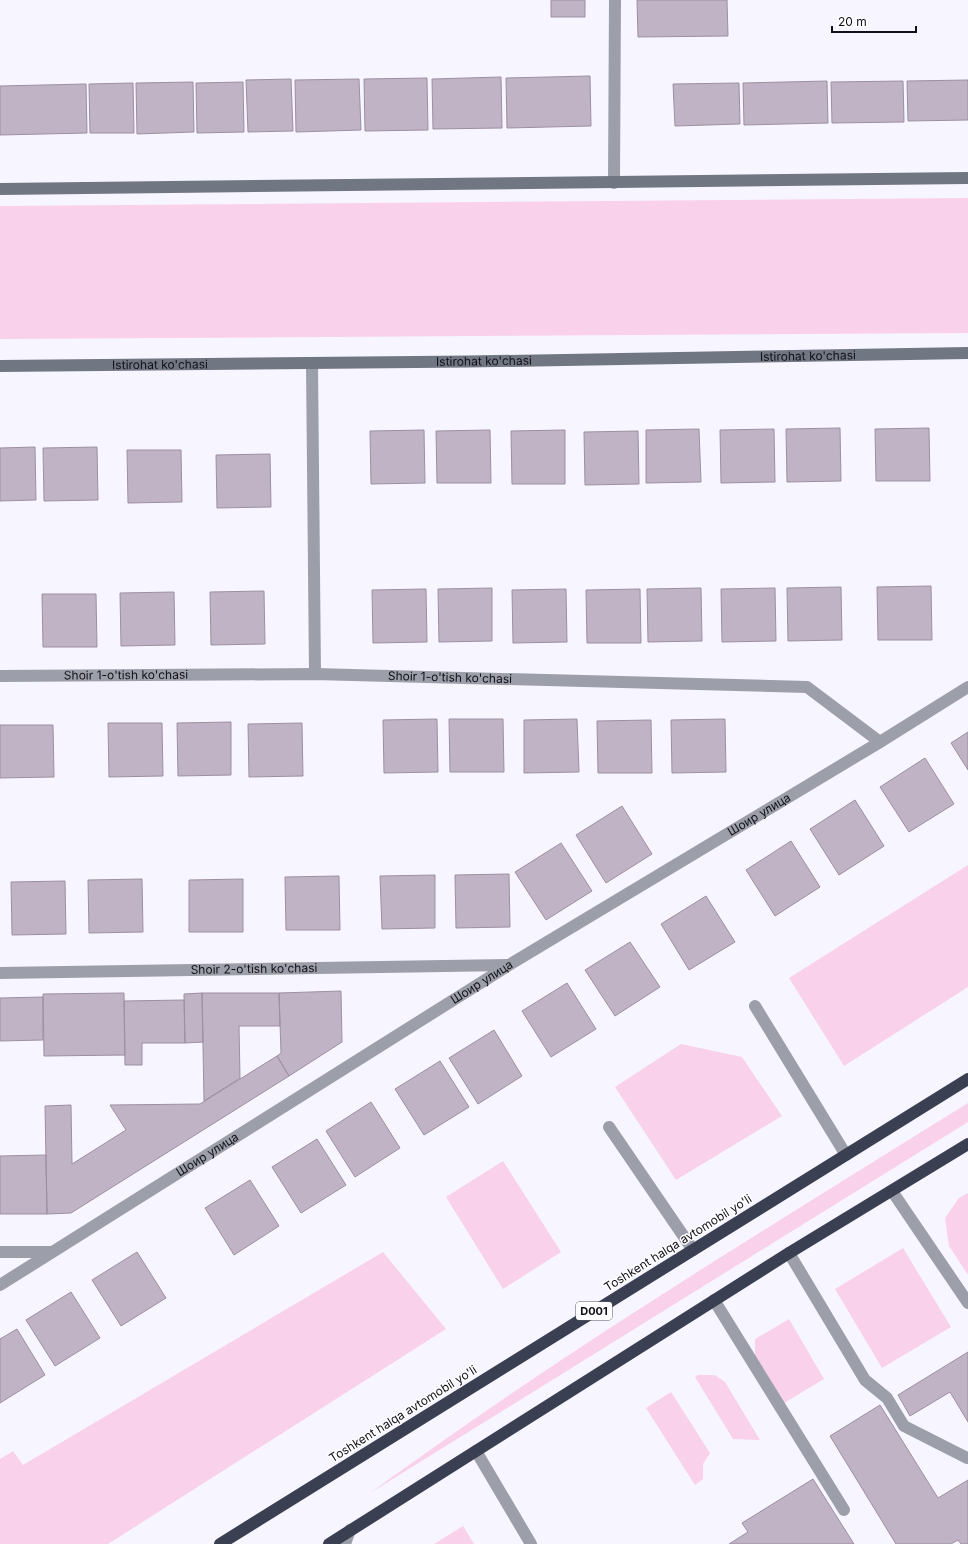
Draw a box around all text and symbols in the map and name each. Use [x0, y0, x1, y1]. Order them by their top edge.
scale bar [832, 8, 916, 34]
text: 20 m [838, 14, 867, 29]
street label: Istirohat ko'chasi [760, 347, 856, 364]
street label: Istirohat ko'chasi [436, 353, 532, 369]
street label: Istirohat ko'chasi [112, 356, 208, 372]
street label: Shoir 1-o'tish ko'chasi [64, 667, 188, 683]
street label: Shoir 1-o'tish ko'chasi [388, 668, 512, 686]
street label: Шоир улица [725, 790, 793, 839]
street label: Шоир улица [448, 957, 515, 1007]
street label: Shoir 2-o'tish ko'chasi [190, 960, 318, 977]
street label: Шоир улица [173, 1129, 241, 1179]
street label: Toshkent halqa avtomobil yo'li [601, 1191, 754, 1294]
road number: D001 [576, 1302, 612, 1320]
street label: Toshkent halqa avtomobil yo'li [326, 1362, 479, 1465]

